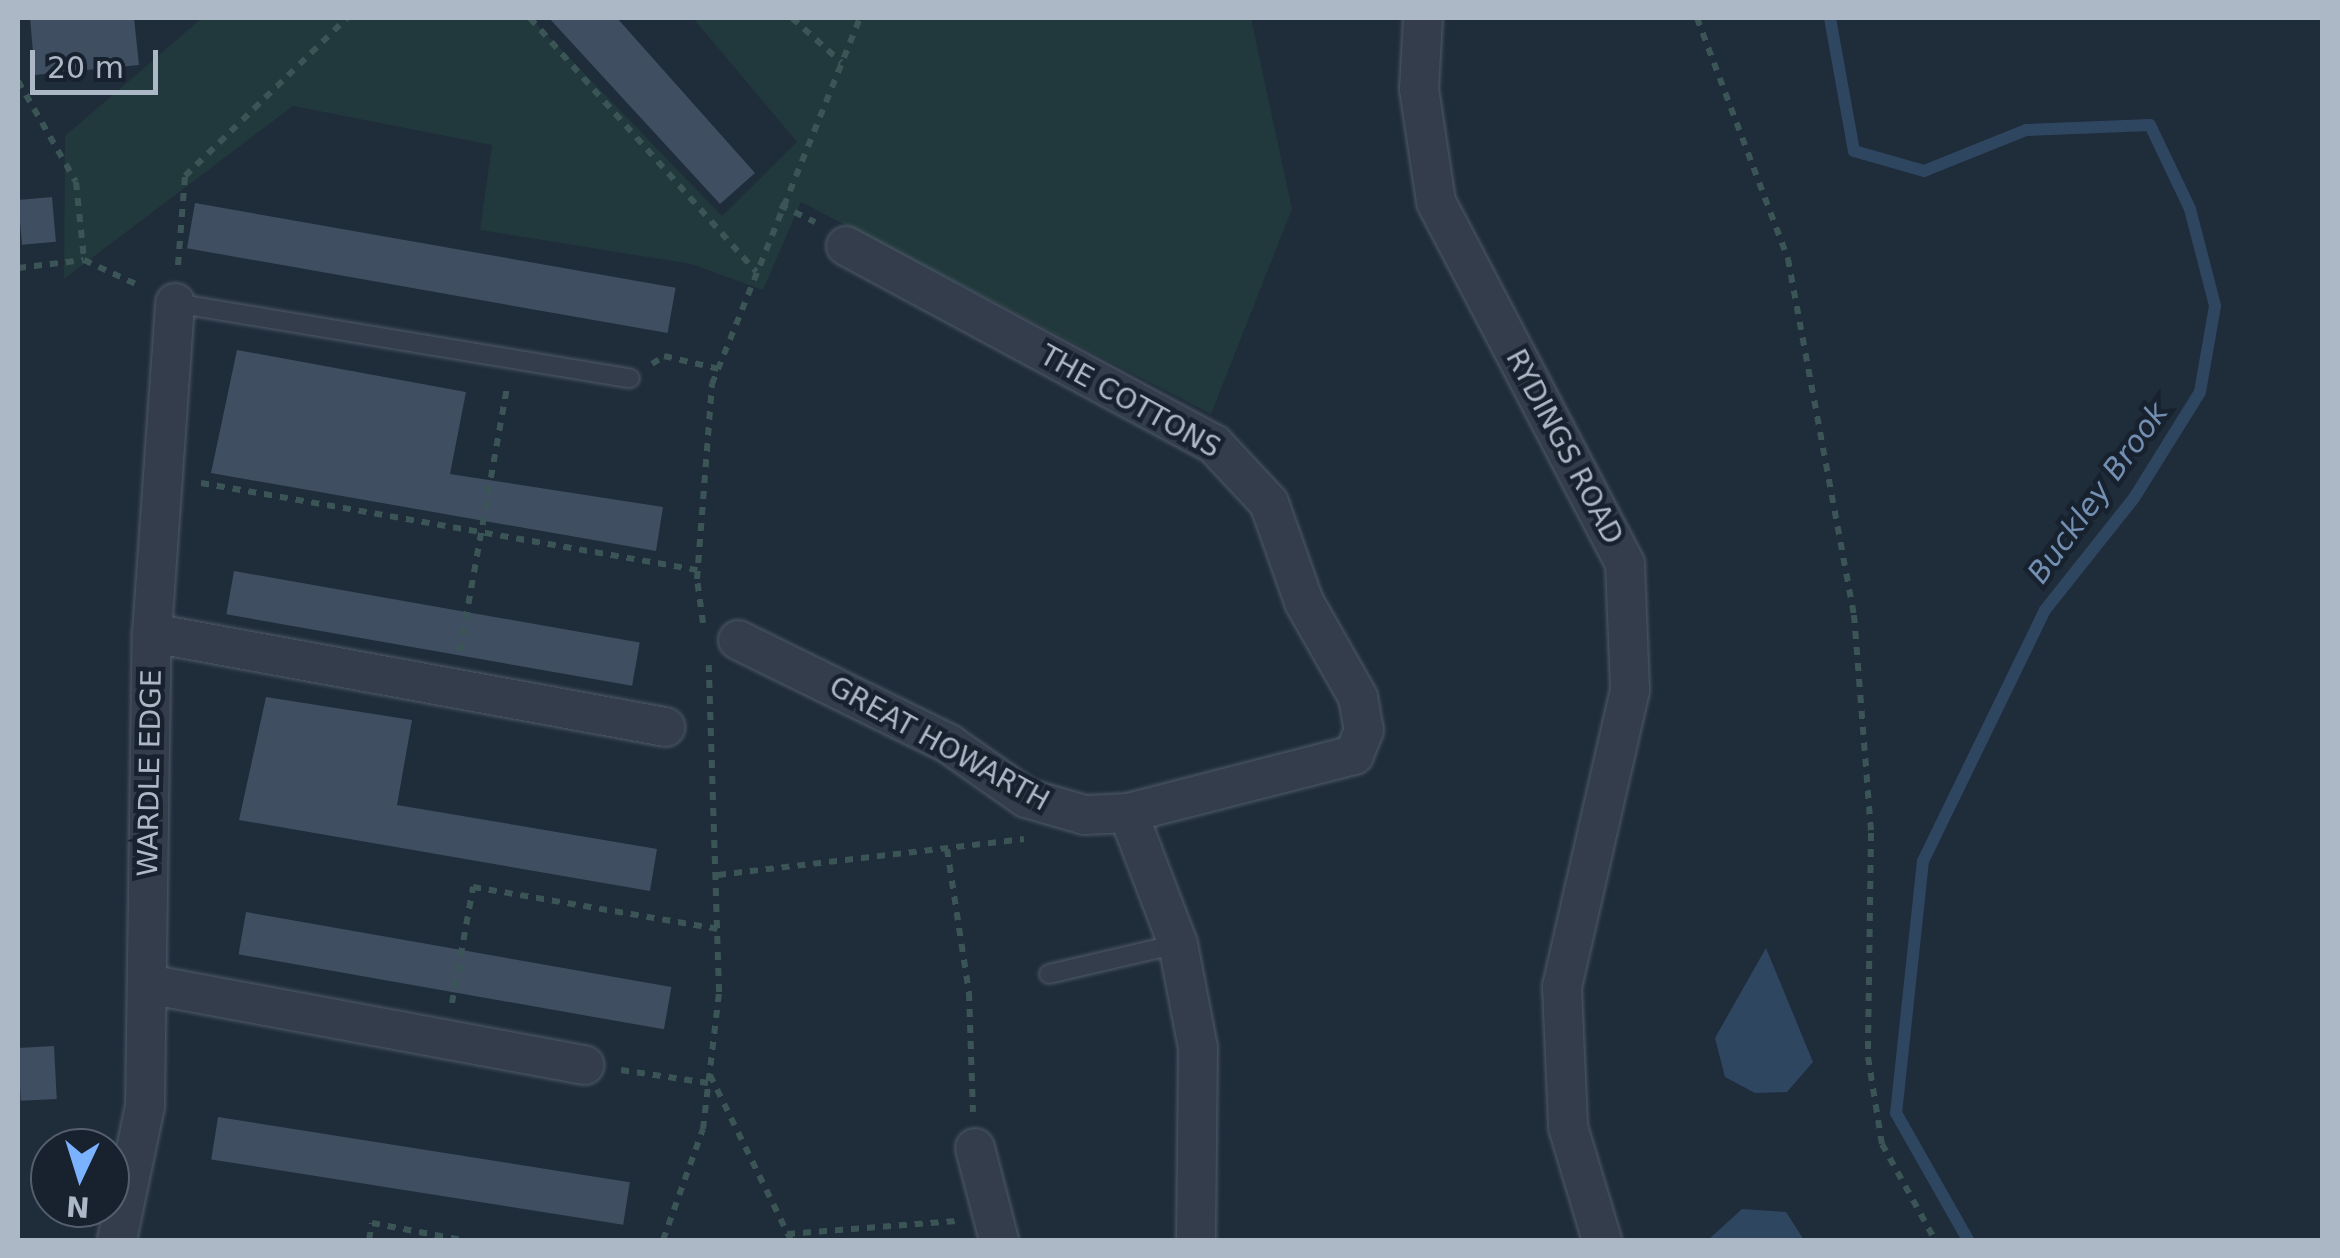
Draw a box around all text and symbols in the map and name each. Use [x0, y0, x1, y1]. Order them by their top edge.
scale bar [35, 30, 162, 92]
text: 20 m [47, 50, 124, 85]
street label: THE COTTONS [1034, 339, 1226, 465]
street label: RYDINGS ROAD [1499, 344, 1629, 550]
water label: Buckley Brook [2020, 396, 2176, 590]
street label: WARDLE EDGE [131, 669, 169, 877]
street label: GREAT HOWARTH [823, 670, 1055, 818]
north arrow [30, 1128, 130, 1228]
text: N [65, 1189, 91, 1224]

